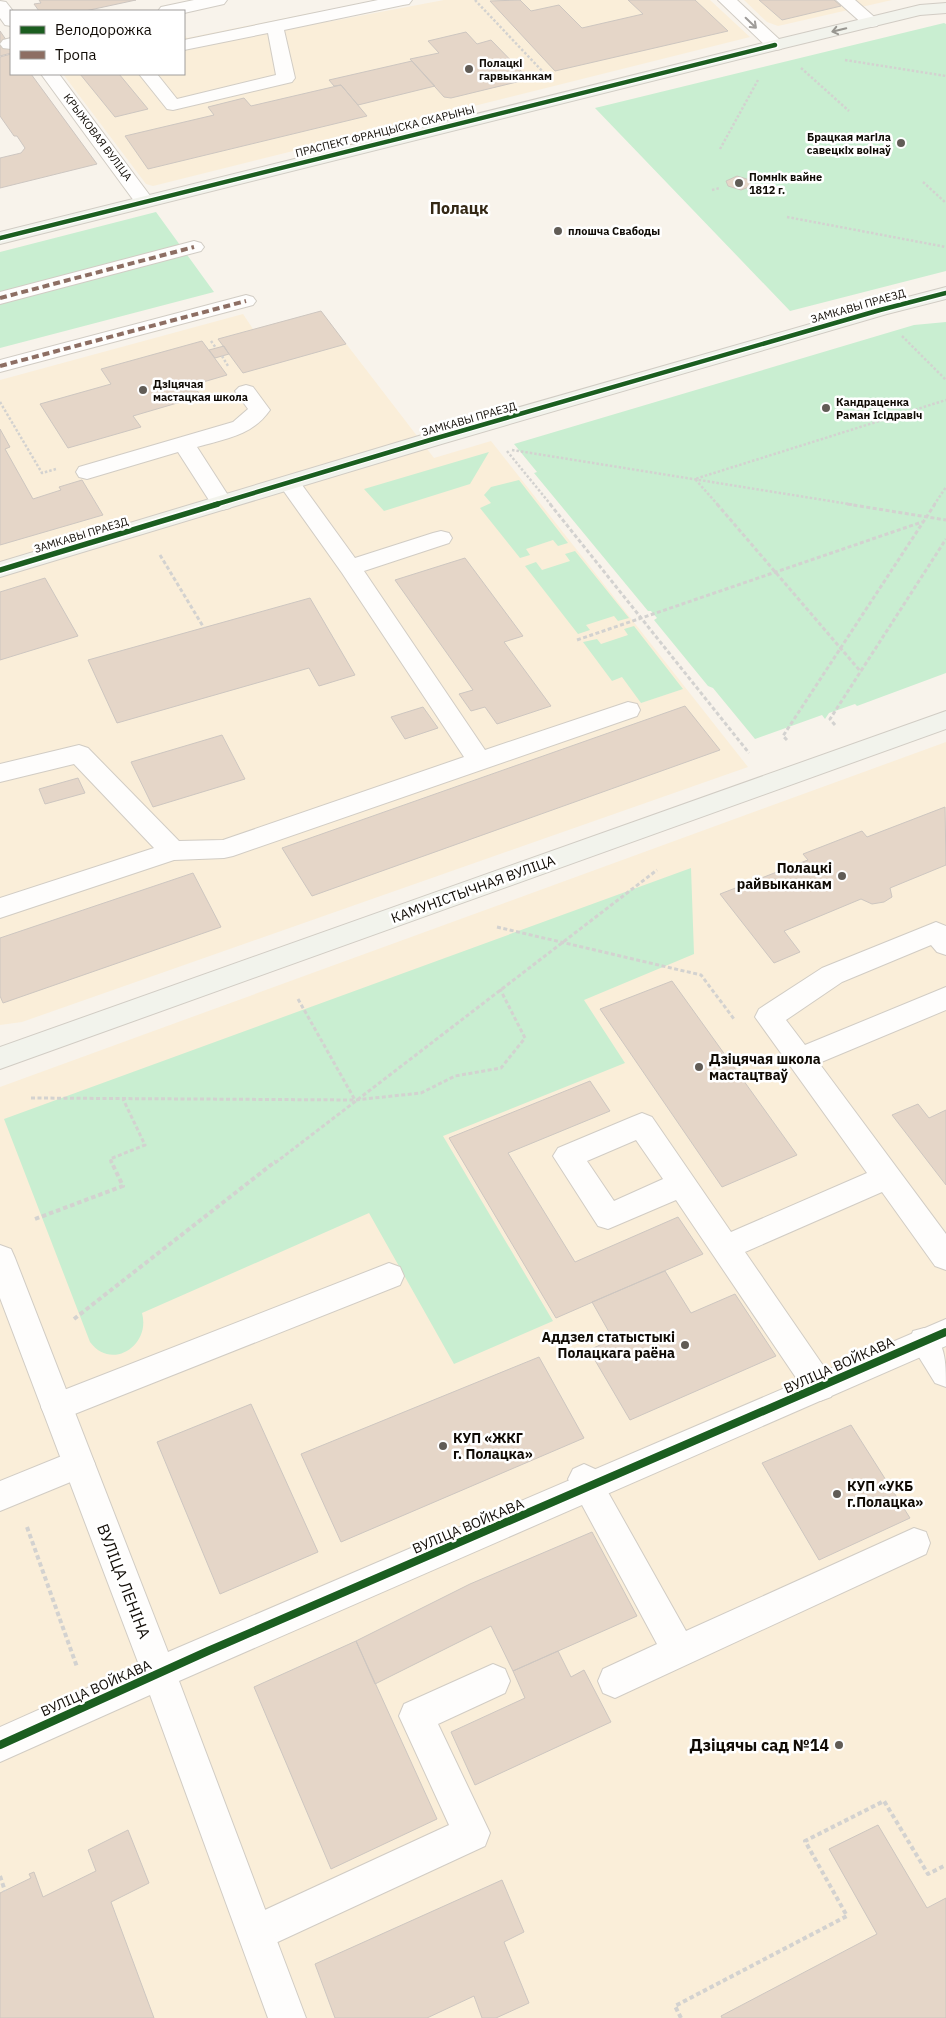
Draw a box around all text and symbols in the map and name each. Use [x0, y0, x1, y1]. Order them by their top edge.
legend [10, 10, 185, 75]
one-way arrow [745, 17, 757, 29]
text: Велодорожка [55, 20, 152, 39]
one-way arrow [831, 26, 847, 35]
text: Тропа [55, 45, 97, 64]
place label: Полацкі гарвыканкам [479, 56, 552, 83]
marker: Полацкі гарвыканкам [463, 63, 475, 75]
street label: КРЫЖОВАЯ ВУЛІЦА [61, 91, 135, 183]
street label: ПРАСПЕКТ ФРАНЦЫСКА СКАРЫНЫ [294, 102, 476, 160]
place label: Брацкая магіла савецкіх воінаў [807, 130, 891, 157]
marker: Брацкая магіла савецкіх воінаў [895, 137, 907, 149]
place label: Помнік вайне 1812 г. [749, 170, 822, 197]
marker: Помнік вайне 1812 г. [733, 177, 745, 189]
district label: Полацк [430, 198, 488, 218]
place label: плошча Свабоды [568, 224, 660, 238]
marker: плошча Свабоды [552, 225, 564, 237]
street label: ЗАМКАВЫ ПРАЕЗД [809, 286, 907, 326]
place label: Дзіцячая мастацкая школа [153, 377, 248, 404]
marker: Дзіцячая мастацкая школа [137, 384, 149, 396]
place label: Кандраценка Раман Ісідравіч [836, 395, 922, 422]
street label: ЗАМКАВЫ ПРАЕЗД [420, 399, 518, 439]
marker: Кандраценка Раман Ісідравіч [820, 402, 832, 414]
street label: ЗАМКАВЫ ПРАЕЗД [32, 514, 130, 556]
street label: КАМУНІСТЫЧНАЯ ВУЛІЦА [388, 851, 558, 927]
place label: Полацкі райвыканкам [737, 859, 832, 893]
marker: Полацкі райвыканкам [836, 870, 848, 882]
place label: Дзіцячая школа мастацтваў [709, 1050, 821, 1084]
marker: Дзіцячая школа мастацтваў [693, 1061, 705, 1073]
place label: Аддзел статыстыкі Полацкага раёна [542, 1328, 675, 1362]
street label: ВУЛІЦА ВОЙКАВА [780, 1332, 897, 1397]
marker: Аддзел статыстыкі Полацкага раёна [679, 1339, 691, 1351]
place label: КУП «ЖКГ г. Полацка» [453, 1429, 533, 1463]
marker: КУП «ЖКГ г. Полацка» [437, 1440, 449, 1452]
place label: КУП «УКБ г.Полацка» [847, 1477, 923, 1511]
marker: КУП «УКБ г.Полацка» [831, 1488, 843, 1500]
street label: ВУЛІЦА ВОЙКАВА [409, 1493, 526, 1558]
street label: ВУЛІЦА ЛЕНІНА [93, 1521, 155, 1641]
street label: ВУЛІЦА ВОЙКАВА [37, 1655, 154, 1720]
place label: Дзіцячы сад №14 [690, 1735, 829, 1755]
marker: Дзіцячы сад №14 [833, 1739, 845, 1751]

